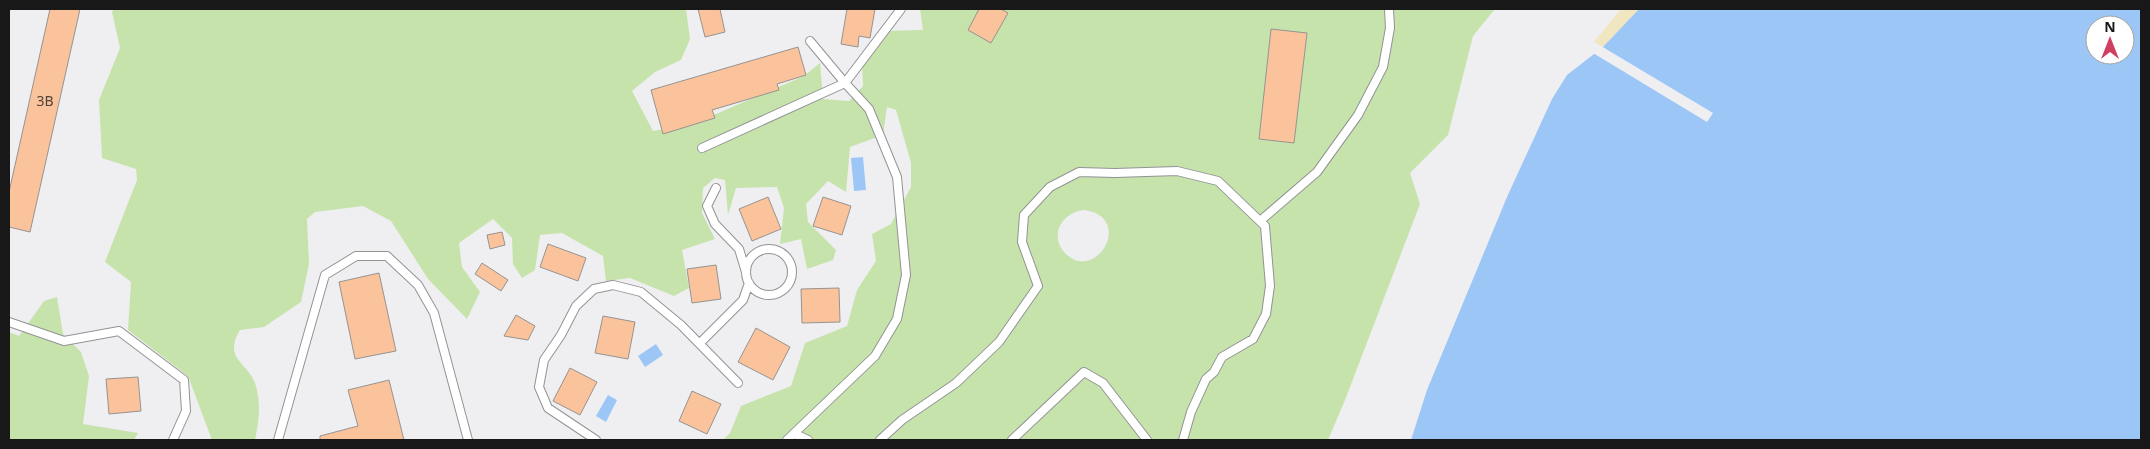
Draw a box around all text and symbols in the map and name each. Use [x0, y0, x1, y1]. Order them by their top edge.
north arrow [2085, 15, 2135, 65]
text: N [2104, 17, 2116, 36]
house number: 3В [36, 91, 54, 110]

